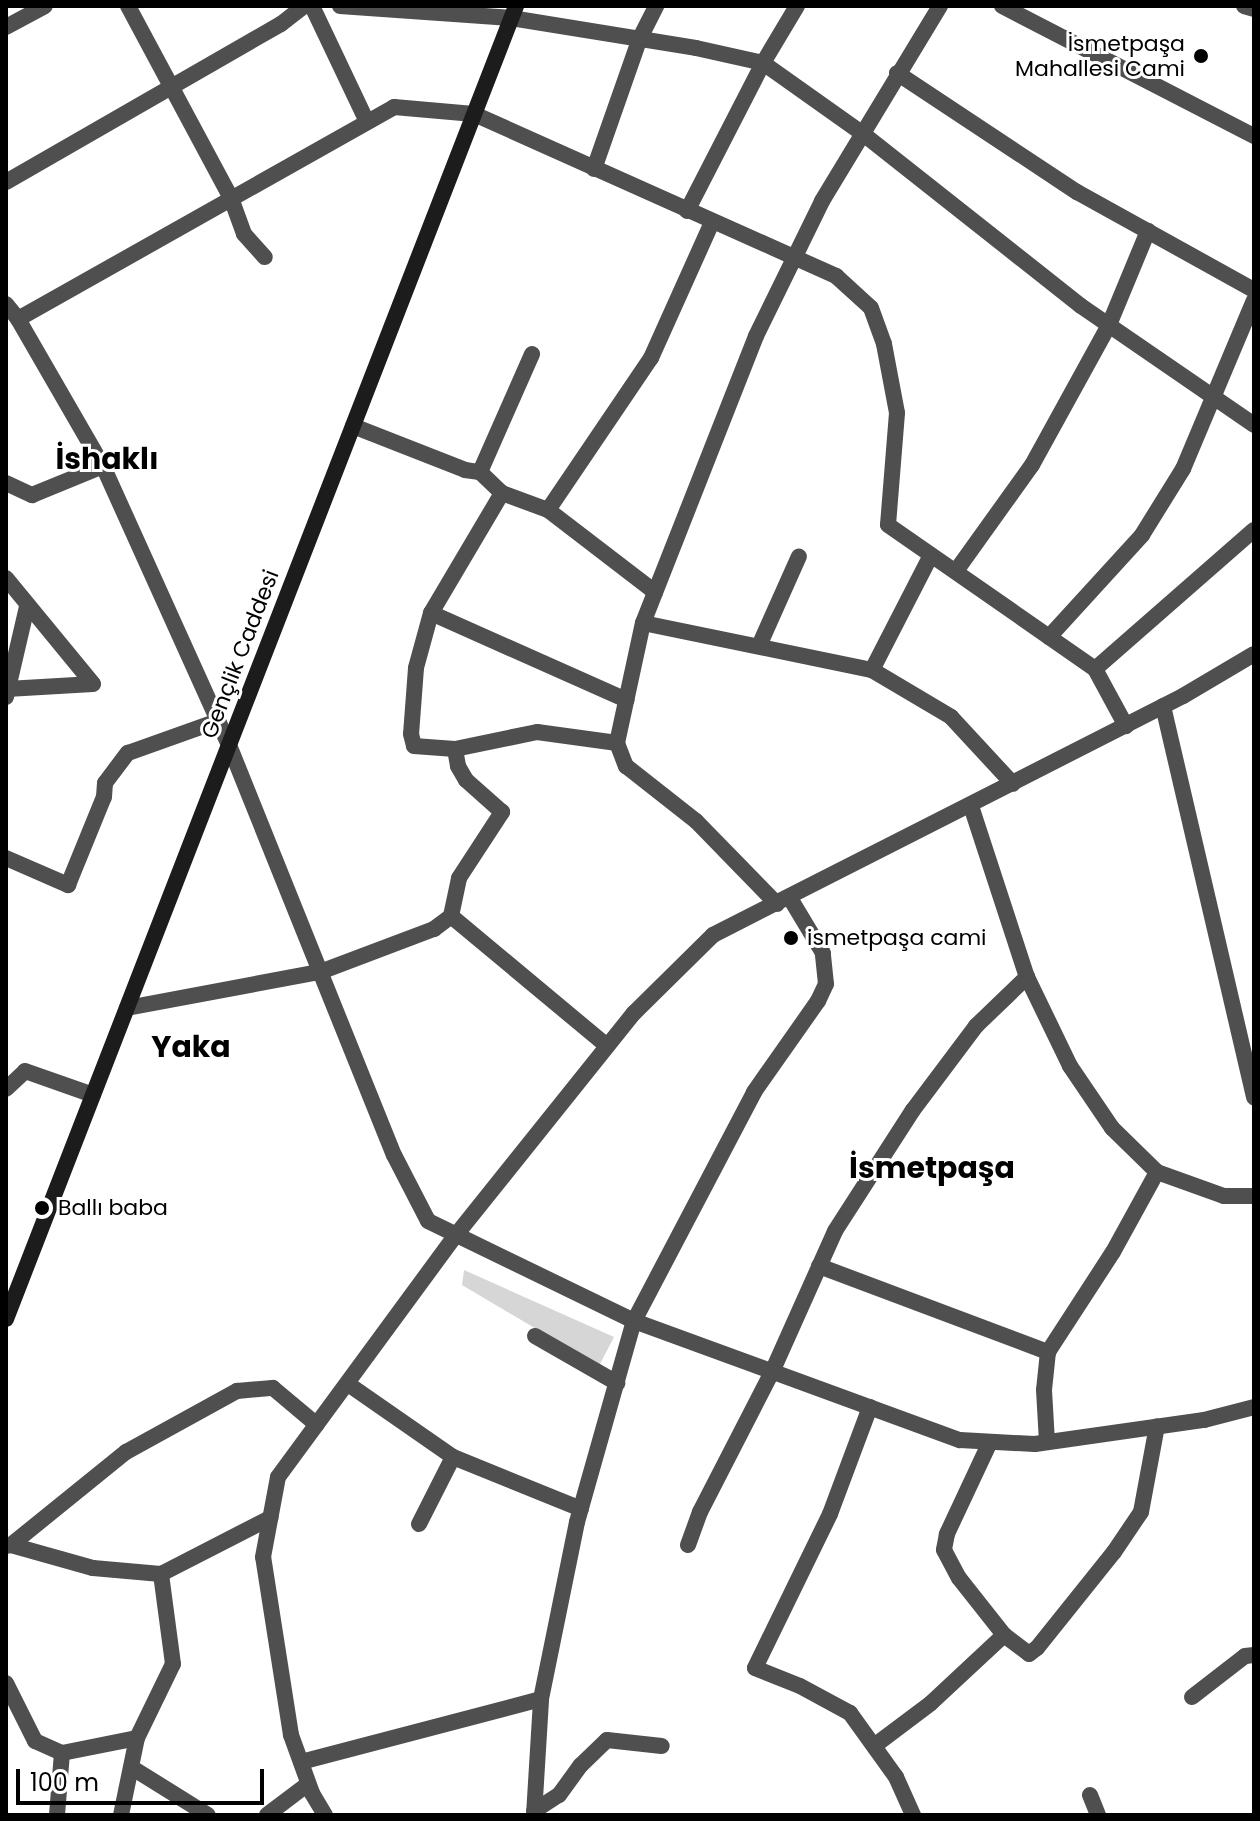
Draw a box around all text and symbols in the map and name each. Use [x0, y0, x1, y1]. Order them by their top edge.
place label: İsmetpaşa Mahallesi Cami [1015, 30, 1185, 82]
marker: İsmetpaşa Mahallesi Cami [1192, 47, 1210, 65]
district label: İshaklı [55, 441, 159, 477]
street label: Gençlik Caddesi [196, 566, 284, 742]
place label: ismetpaşa cami [807, 925, 986, 951]
marker: ismetpaşa cami [782, 929, 800, 947]
district label: Yaka [151, 1029, 231, 1065]
district label: İsmetpaşa [849, 1150, 1015, 1186]
place label: Ballı baba [58, 1195, 168, 1221]
marker: Ballı baba [33, 1199, 51, 1217]
scale bar [20, 1753, 268, 1803]
text: 100 m [30, 1766, 99, 1799]

